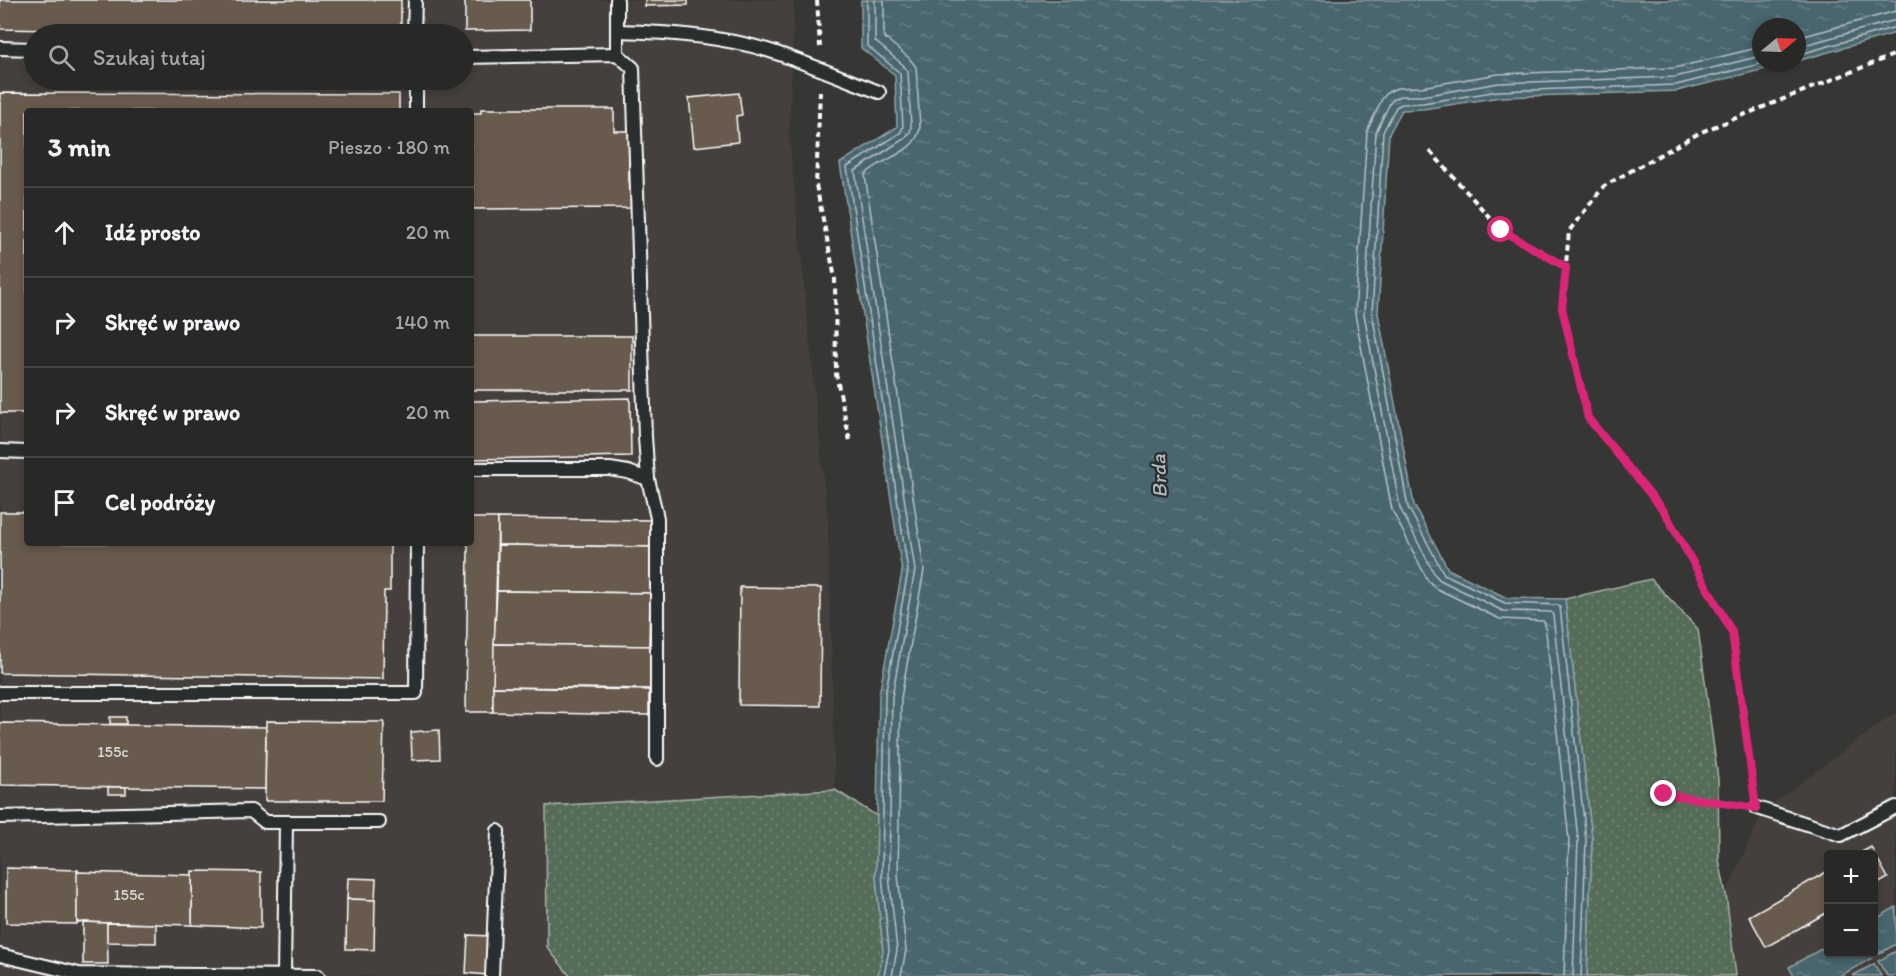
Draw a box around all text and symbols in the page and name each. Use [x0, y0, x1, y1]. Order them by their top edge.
north arrow [1752, 18, 1806, 72]
search box [24, 24, 474, 90]
icon: search [45, 41, 78, 74]
text: Szukaj tutaj [93, 44, 206, 71]
text: 3 min [48, 131, 110, 163]
text: Pieszo · 180 m [328, 135, 450, 159]
icon: ahead [48, 216, 81, 249]
route start [1487, 216, 1513, 242]
text: Idź prosto [105, 219, 201, 246]
text: 20 m [406, 220, 450, 244]
icon: right [48, 306, 81, 339]
text: Skręć w prawo [105, 309, 240, 336]
text: 140 m [395, 310, 450, 334]
icon: right [48, 396, 81, 429]
text: Skręć w prawo [105, 399, 240, 426]
text: 20 m [406, 400, 450, 424]
water label: Brda [1145, 454, 1172, 498]
icon: arrive [48, 486, 81, 519]
text: Cel podróży [105, 489, 215, 516]
house number: 155c [97, 742, 129, 761]
route end [1650, 780, 1676, 806]
map controls [1824, 850, 1878, 958]
button: + [1824, 850, 1878, 904]
house number: 155c [113, 885, 145, 904]
button: − [1824, 904, 1878, 958]

